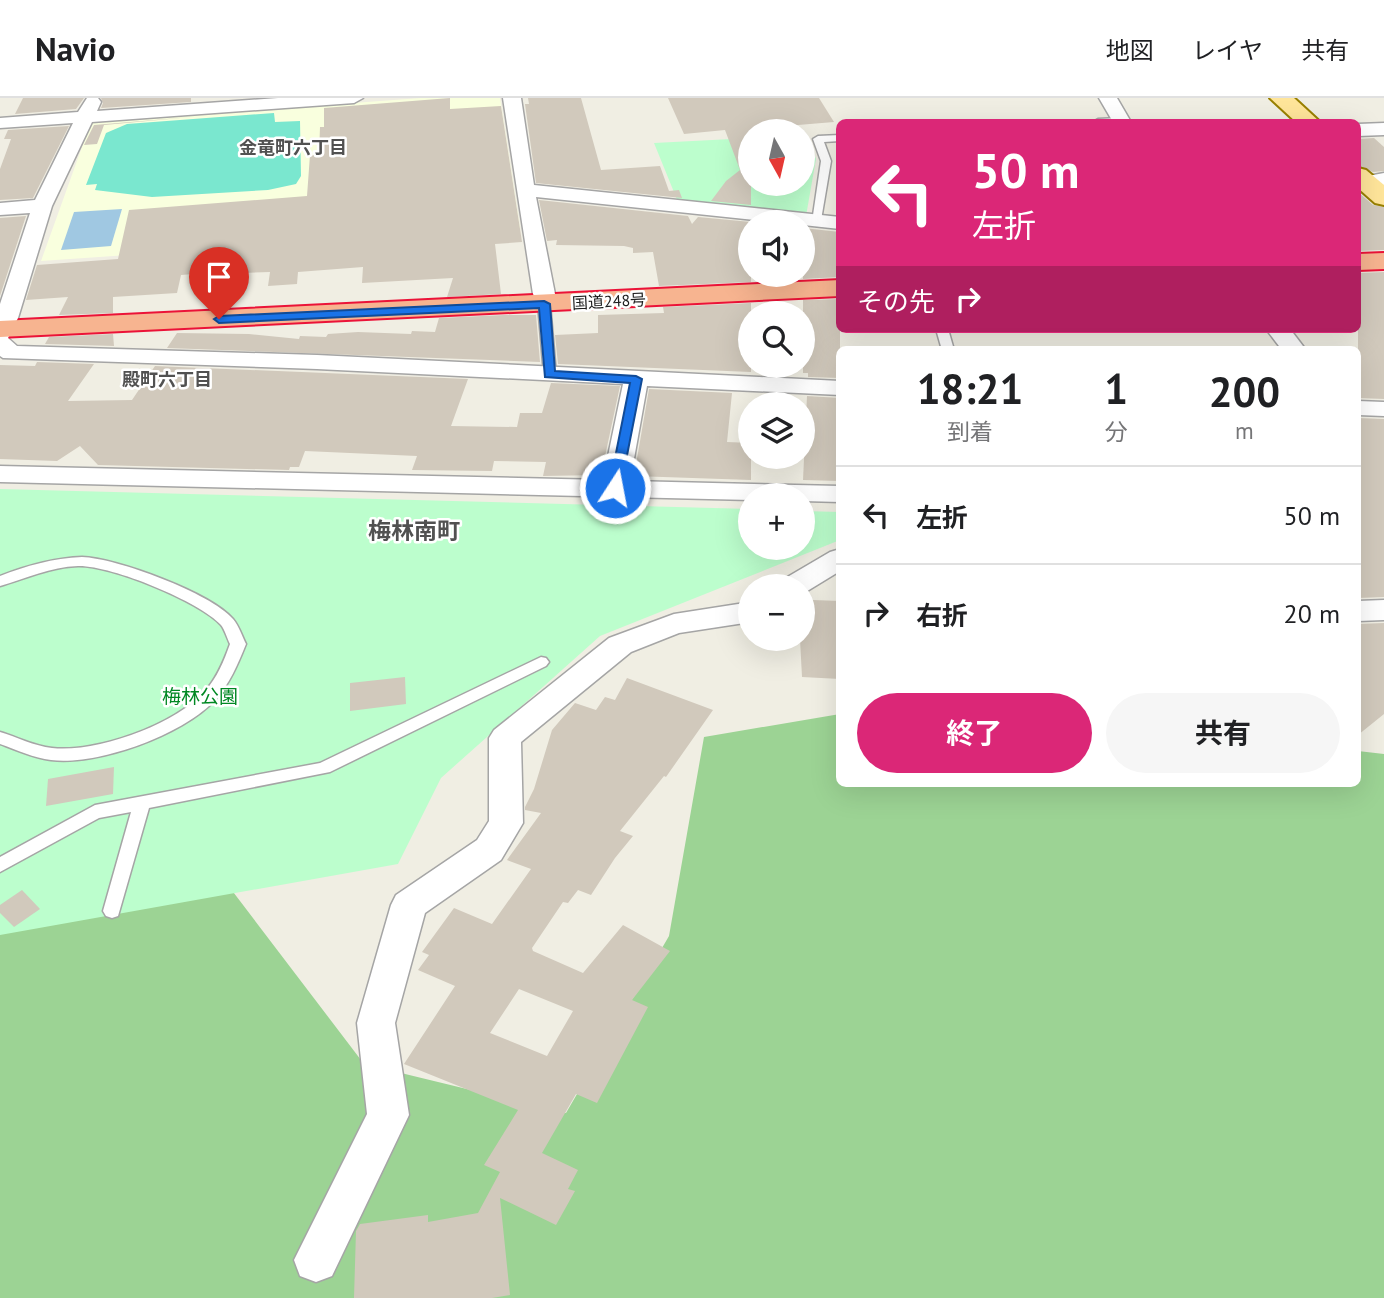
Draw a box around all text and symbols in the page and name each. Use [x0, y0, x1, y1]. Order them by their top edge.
text: Navio [35, 27, 115, 70]
text: 地図 [1106, 35, 1154, 66]
text: レイヤ [1192, 35, 1263, 66]
text: 共有 [1301, 35, 1349, 66]
north arrow [738, 119, 816, 196]
map controls [738, 119, 815, 651]
district label: 金竜町六丁目 [239, 136, 347, 159]
text: 50 m [972, 138, 1079, 202]
icon: left [857, 147, 948, 238]
text: 左折 [972, 204, 1036, 246]
button: sound [738, 210, 815, 287]
pin [189, 247, 249, 319]
icon: arrive [200, 258, 238, 296]
icon: right [949, 280, 987, 318]
text: その先 [857, 285, 935, 318]
street label: 国道248号 [571, 289, 647, 313]
button: search [738, 301, 815, 378]
text: 18:21 [917, 361, 1023, 416]
text: 1 [1104, 361, 1128, 416]
text: 200 [1209, 364, 1280, 419]
district label: 殿町六丁目 [122, 368, 212, 391]
button: layers [738, 392, 815, 469]
text: m [1235, 416, 1254, 445]
text: 到着 [947, 417, 993, 446]
text: 分 [1105, 417, 1128, 446]
position arrow [578, 451, 652, 525]
button: + [738, 483, 815, 560]
icon: left [857, 496, 895, 534]
text: 50 m [1284, 499, 1340, 532]
text: 左折 [916, 501, 968, 534]
district label: 梅林南町 [368, 516, 460, 545]
button: − [738, 574, 815, 651]
icon: right [857, 594, 895, 632]
text: 20 m [1284, 597, 1340, 630]
text: 右折 [916, 599, 968, 632]
park label: 梅林公園 [162, 684, 238, 708]
button: 終了 [857, 693, 1092, 773]
button: 共有 [1106, 693, 1340, 773]

